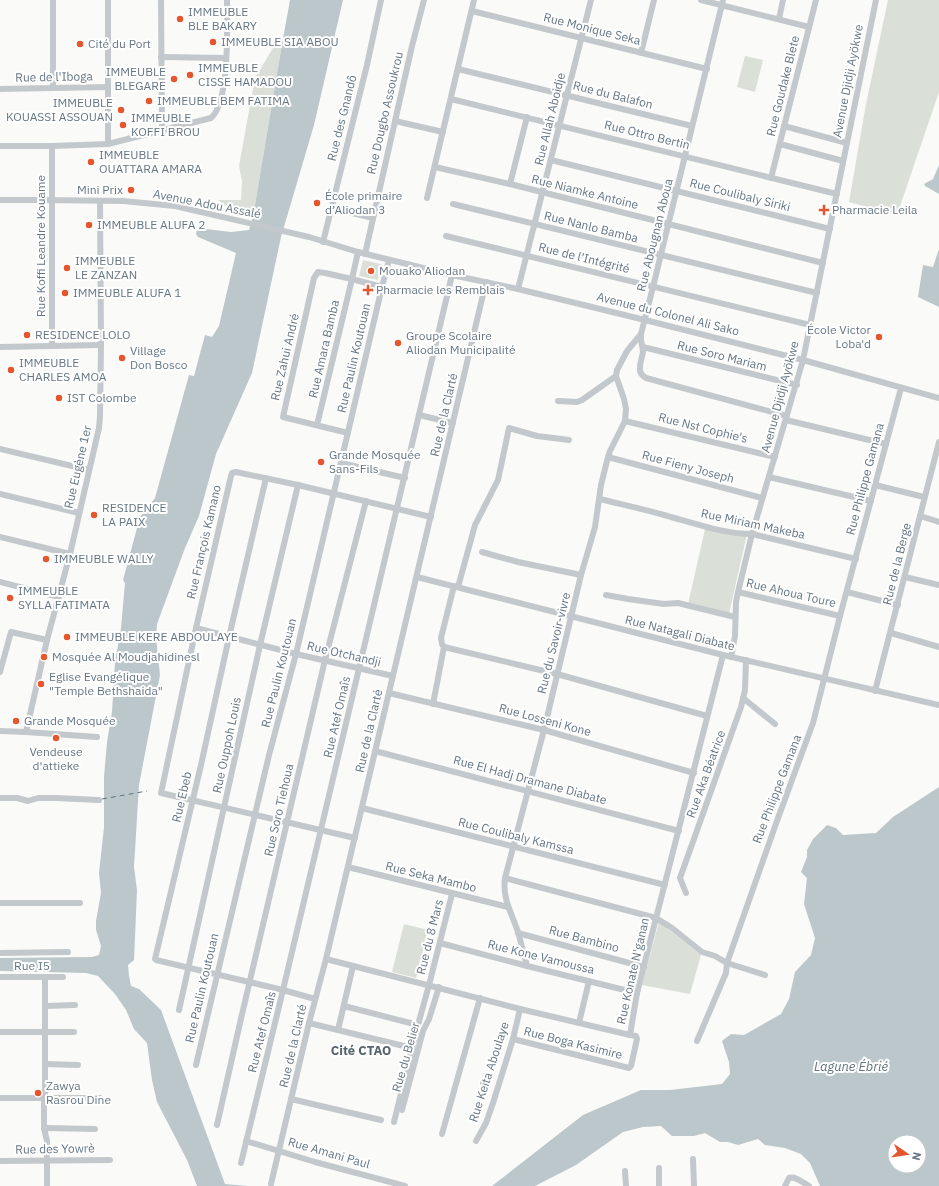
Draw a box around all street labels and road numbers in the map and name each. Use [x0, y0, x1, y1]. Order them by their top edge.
street label: Rue Monique Seka [542, 9, 643, 48]
street label: Avenue Djidji Ayökwe [829, 23, 866, 139]
street label: Rue Goudake Blete [763, 34, 802, 138]
street label: Rue Dougbo Assoukrou [363, 50, 406, 176]
street label: Rue de l'Iboga [15, 68, 94, 85]
street label: Rue Allah Aboidje [531, 71, 568, 167]
street label: Rue des Gnandô [324, 73, 360, 162]
street label: Rue du Balafon [572, 77, 655, 112]
street label: Rue Ottro Bertin [603, 117, 691, 152]
street label: Rue Niamke Antoine [530, 171, 641, 212]
street label: Rue Koffi Leandre Kouame [33, 175, 48, 317]
street label: Rue Coulibaly Siriki [688, 175, 792, 214]
street label: Rue Abougnan Aboua [633, 176, 676, 293]
street label: Avenue Adou Assalé [152, 186, 263, 221]
street label: Rue Nanlo Bamba [542, 208, 640, 246]
street label: Rue de l'Intégrité [537, 239, 632, 276]
street label: Avenue du Colonel Ali Sako [595, 289, 741, 339]
street label: Rue Amara Bamba [305, 298, 342, 399]
street label: Rue Paulin Koutouan [334, 302, 373, 414]
street label: Rue Zahui André [267, 311, 302, 402]
street label: Rue Soro Mariam [676, 337, 769, 374]
street label: Avenue Djidji Ayökwe [757, 339, 802, 454]
street label: Rue de la Clarté [427, 371, 460, 458]
street label: Rue Nst Cophie's [657, 409, 749, 446]
street label: Rue Philippe Gamana [842, 421, 887, 537]
street label: Rue Eugène 1er [61, 423, 95, 510]
street label: Rue Fieny Joseph [640, 447, 736, 486]
street label: Rue François Kamano [183, 483, 224, 600]
street label: Rue Miriam Makeba [700, 505, 807, 542]
street label: Rue de la Berge [879, 521, 914, 607]
street label: Rue Ahoua Toure [745, 575, 838, 610]
street label: Rue du Savoir-vivre [534, 590, 573, 695]
street label: Rue Natagali Diabate [624, 612, 737, 654]
street label: Rue Paulin Koutouan [258, 617, 299, 729]
street label: Rue Otchandji [306, 638, 383, 669]
street label: Rue Atef Omaîs [320, 674, 353, 759]
street label: Rue de la Clarté [352, 687, 385, 774]
street label: Rue Ouppoh Louis [209, 695, 244, 794]
street label: Rue Losseni Kone [497, 700, 593, 739]
street label: Rue Aka Béatrice [683, 728, 728, 820]
street label: Rue Philippe Gamana [749, 732, 804, 845]
street label: Rue El Hadj Dramane Diabate [452, 752, 609, 807]
street label: Rue Soro Tiehoua [261, 761, 297, 858]
street label: Rue Ebeb [168, 770, 195, 824]
street label: Rue Coulibaly Kamssa [457, 814, 576, 857]
street label: Rue Seka Mambo [384, 858, 478, 895]
street label: Rue du 8 Mars [413, 898, 446, 976]
street label: Rue Konate N'ganan [613, 916, 652, 1026]
street label: Rue Bambino [547, 922, 621, 955]
street label: Rue Paulin Koutouan [182, 932, 221, 1044]
street label: Rue Kone Vamoussa [486, 936, 597, 977]
street label: Rue I5 [14, 958, 50, 973]
street label: Rue Atef Omaîs [244, 990, 279, 1074]
street label: Rue de la Clarté [276, 1002, 309, 1089]
street label: Rue Keita Aboulaye [465, 1019, 512, 1124]
street label: Rue du Belier [388, 1020, 423, 1094]
street label: Rue Boga Kasimire [522, 1023, 624, 1062]
street label: Rue Amani Paul [286, 1134, 372, 1171]
street label: Rue des Yowrè [15, 1140, 95, 1157]

